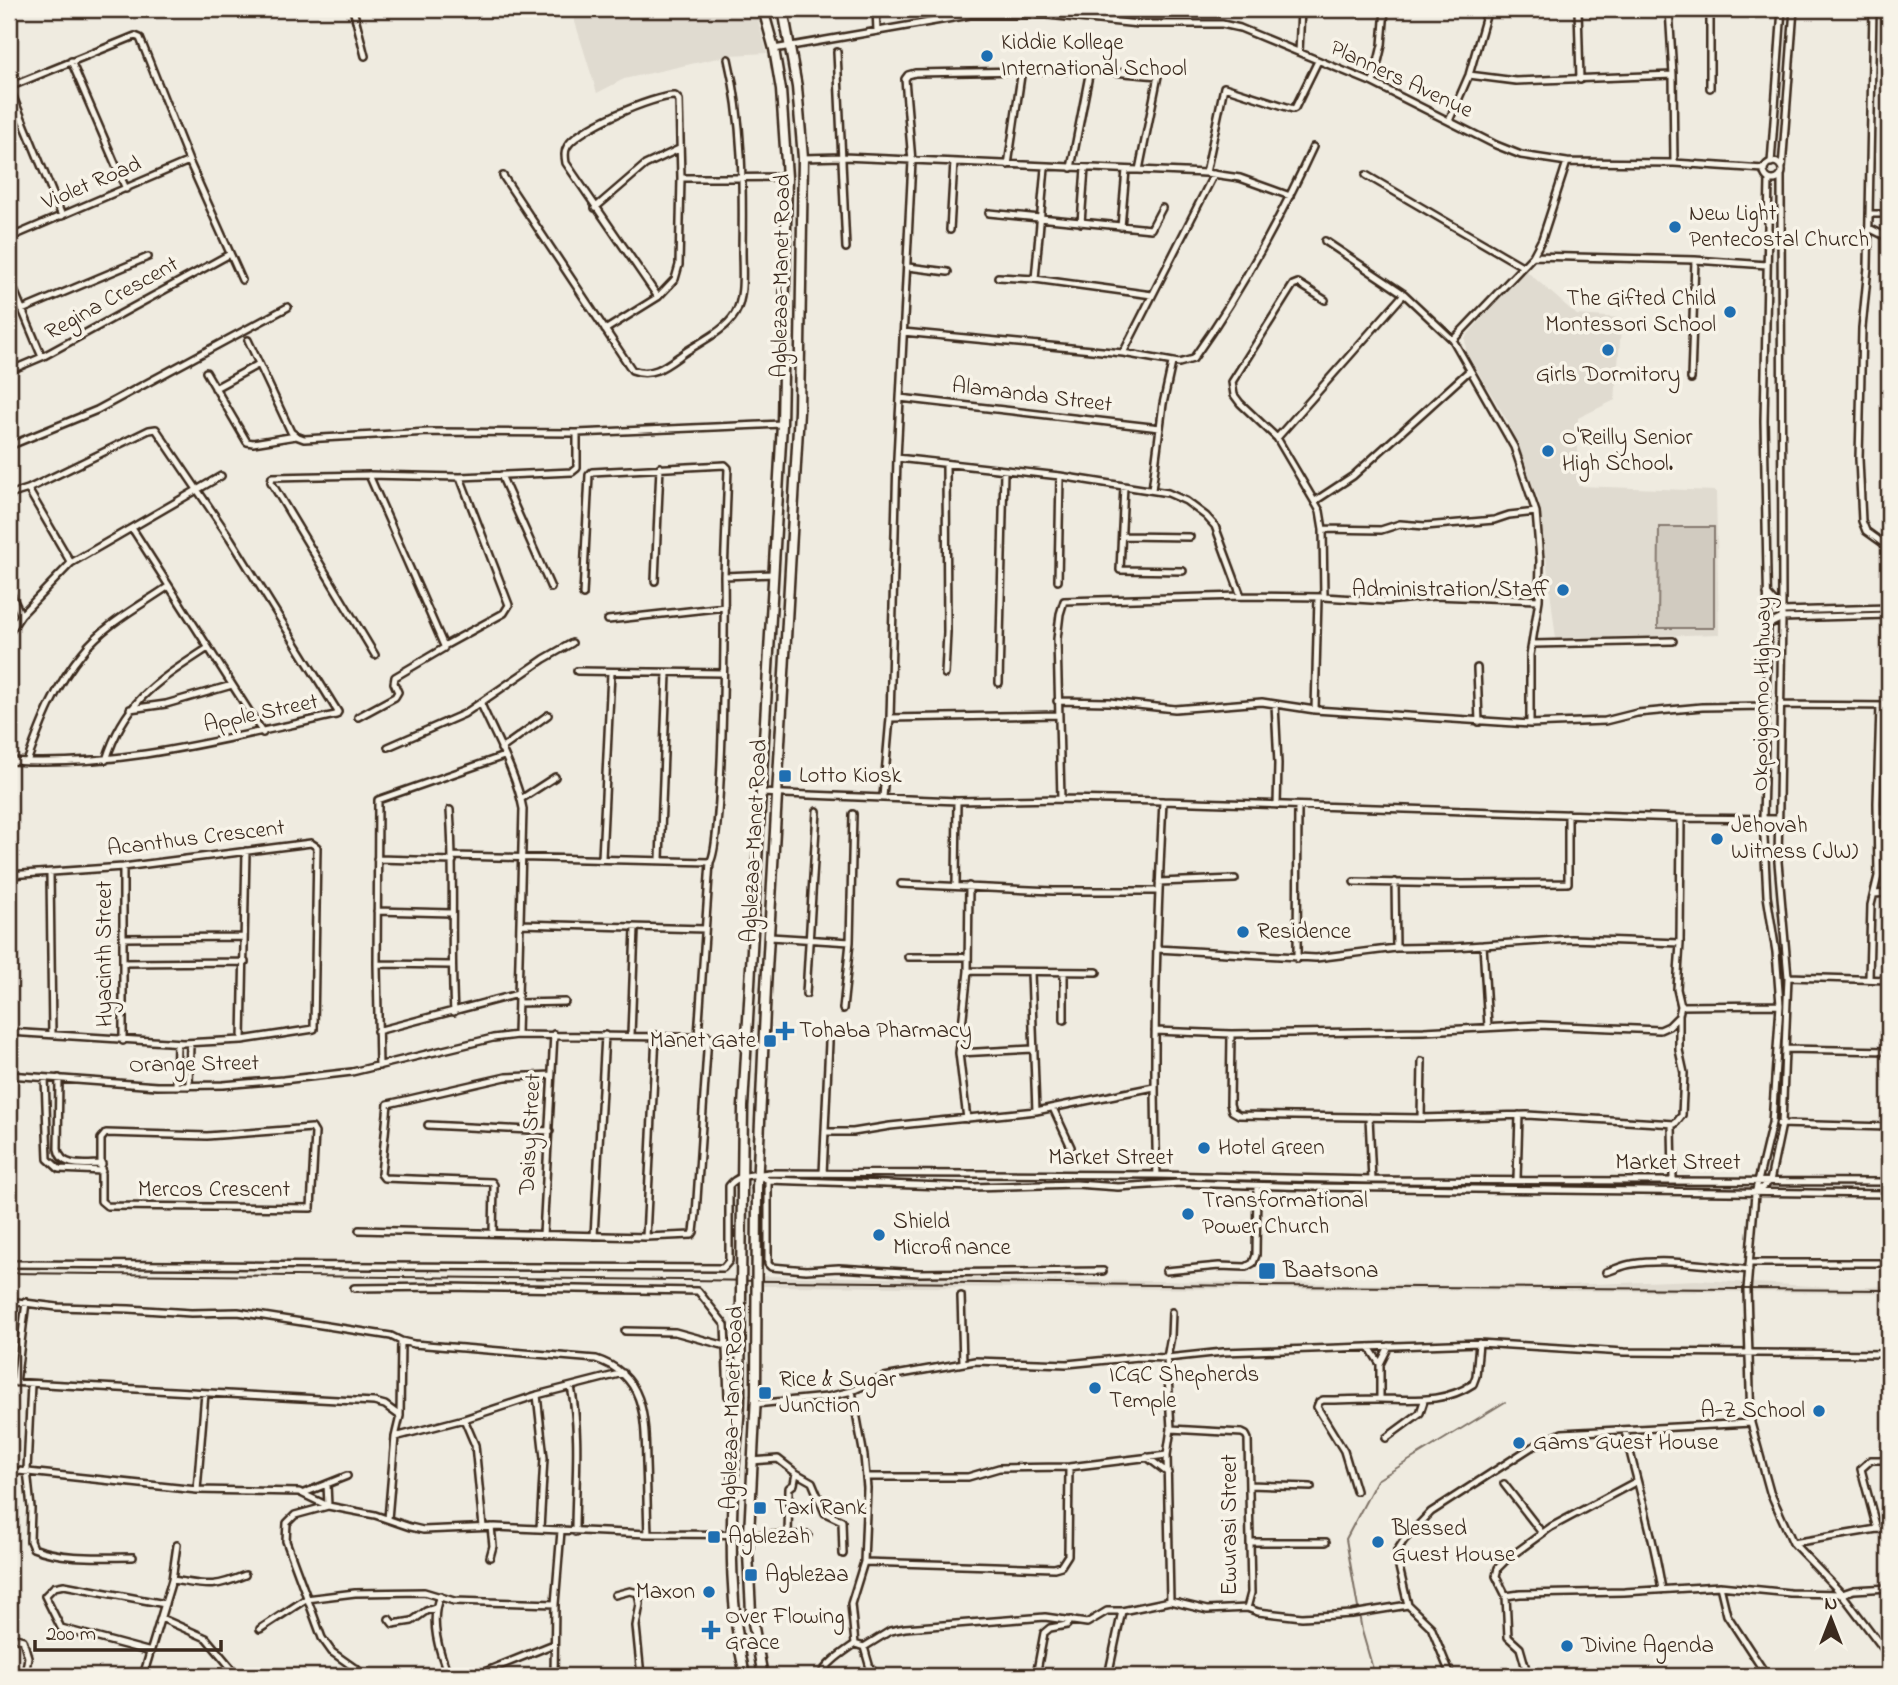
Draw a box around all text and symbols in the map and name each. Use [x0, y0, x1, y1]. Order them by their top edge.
place label: Kiddie Kollege International School [1001, 27, 1187, 86]
street label: Planners Avenue [1324, 32, 1479, 128]
marker: Kiddie Kollege International School [979, 48, 995, 64]
street label: Violet Road [36, 148, 147, 220]
street label: Agblezaa-Manet Road [764, 174, 801, 378]
place label: New Light Pentecostal Church [1689, 198, 1869, 257]
marker: New Light Pentecostal Church [1667, 219, 1683, 235]
street label: Regina Crescent [39, 248, 186, 350]
place label: The Gifted Child Montessori School [1545, 283, 1716, 342]
marker: The Gifted Child Montessori School [1722, 304, 1738, 320]
marker: Girls Dormitory [1600, 342, 1616, 358]
place label: Girls Dormitory [1536, 359, 1680, 394]
street label: Alamanda Street [950, 370, 1114, 422]
place label: O'Reilly Senior High School. [1562, 422, 1693, 482]
marker: O'Reilly Senior High School. [1540, 443, 1556, 459]
place label: Administration/Staff [1352, 574, 1549, 607]
marker: Administration/Staff [1555, 582, 1571, 598]
street label: Okpoigonno Highway [1745, 596, 1783, 792]
street label: Apple Street [201, 686, 322, 742]
street label: Agblezaa-Manet Road [733, 738, 778, 944]
place label: Lotto Kiosk [799, 760, 903, 793]
marker: Lotto Kiosk [777, 768, 793, 784]
place label: Jehovah Witness (JW) [1731, 810, 1858, 869]
street label: Acanthus Crescent [105, 812, 287, 866]
marker: Jehovah Witness (JW) [1709, 831, 1725, 847]
street label: Hyacinth Street [89, 880, 124, 1027]
place label: Residence [1257, 916, 1352, 949]
marker: Residence [1235, 924, 1251, 940]
place label: Tohaba Pharmacy [799, 1015, 972, 1050]
marker: Tohaba Pharmacy [777, 1023, 793, 1039]
place label: Manet Gate [650, 1025, 757, 1058]
marker: Manet Gate [762, 1033, 778, 1049]
street label: Orange Street [129, 1047, 260, 1084]
street label: Daisy Street [511, 1072, 553, 1197]
place label: Hotel Green [1218, 1132, 1324, 1165]
marker: Hotel Green [1196, 1140, 1212, 1156]
street label: Market Street [1048, 1142, 1174, 1175]
street label: Market Street [1615, 1147, 1741, 1180]
street label: Mercos Crescent [138, 1174, 290, 1207]
place label: Transformational Power Church [1202, 1185, 1368, 1244]
place label: Shield Microfinance [893, 1206, 1012, 1265]
marker: Transformational Power Church [1180, 1206, 1196, 1222]
marker: Shield Microfinance [871, 1227, 887, 1243]
place label: Baatsona [1282, 1255, 1378, 1288]
marker: Baatsona [1257, 1261, 1277, 1281]
street label: Agblezaa-Manet Road [713, 1305, 754, 1510]
place label: ICGC Shepherds Temple [1109, 1359, 1259, 1418]
place label: Rice & Sugar Junction [779, 1364, 897, 1423]
marker: ICGC Shepherds Temple [1087, 1380, 1103, 1396]
marker: Rice & Sugar Junction [757, 1385, 773, 1401]
place label: A-Z School [1700, 1395, 1805, 1428]
marker: A-Z School [1811, 1403, 1827, 1419]
place label: Gams Guest House [1533, 1427, 1719, 1460]
marker: Gams Guest House [1511, 1435, 1527, 1451]
street label: Ewurasi Street [1214, 1454, 1247, 1596]
place label: Taxi Rank [774, 1492, 867, 1525]
marker: Taxi Rank [752, 1500, 768, 1516]
place label: Blessed Guest House [1391, 1513, 1516, 1572]
place label: Agblezah [728, 1521, 810, 1555]
marker: Agblezah [706, 1529, 722, 1545]
marker: Blessed Guest House [1370, 1534, 1386, 1550]
place label: Agblezaa [765, 1559, 849, 1593]
marker: Agblezaa [743, 1567, 759, 1583]
place label: Maxon [636, 1576, 695, 1609]
marker: Maxon [701, 1584, 717, 1600]
north arrow [1797, 1584, 1867, 1654]
text: N [1825, 1591, 1838, 1618]
place label: Over Flowing Grace [725, 1601, 845, 1660]
scale bar [35, 1608, 220, 1652]
text: 200 m [46, 1620, 96, 1650]
marker: Over Flowing Grace [703, 1622, 719, 1638]
place label: Divine Agenda [1580, 1630, 1714, 1664]
marker: Divine Agenda [1559, 1638, 1575, 1654]

